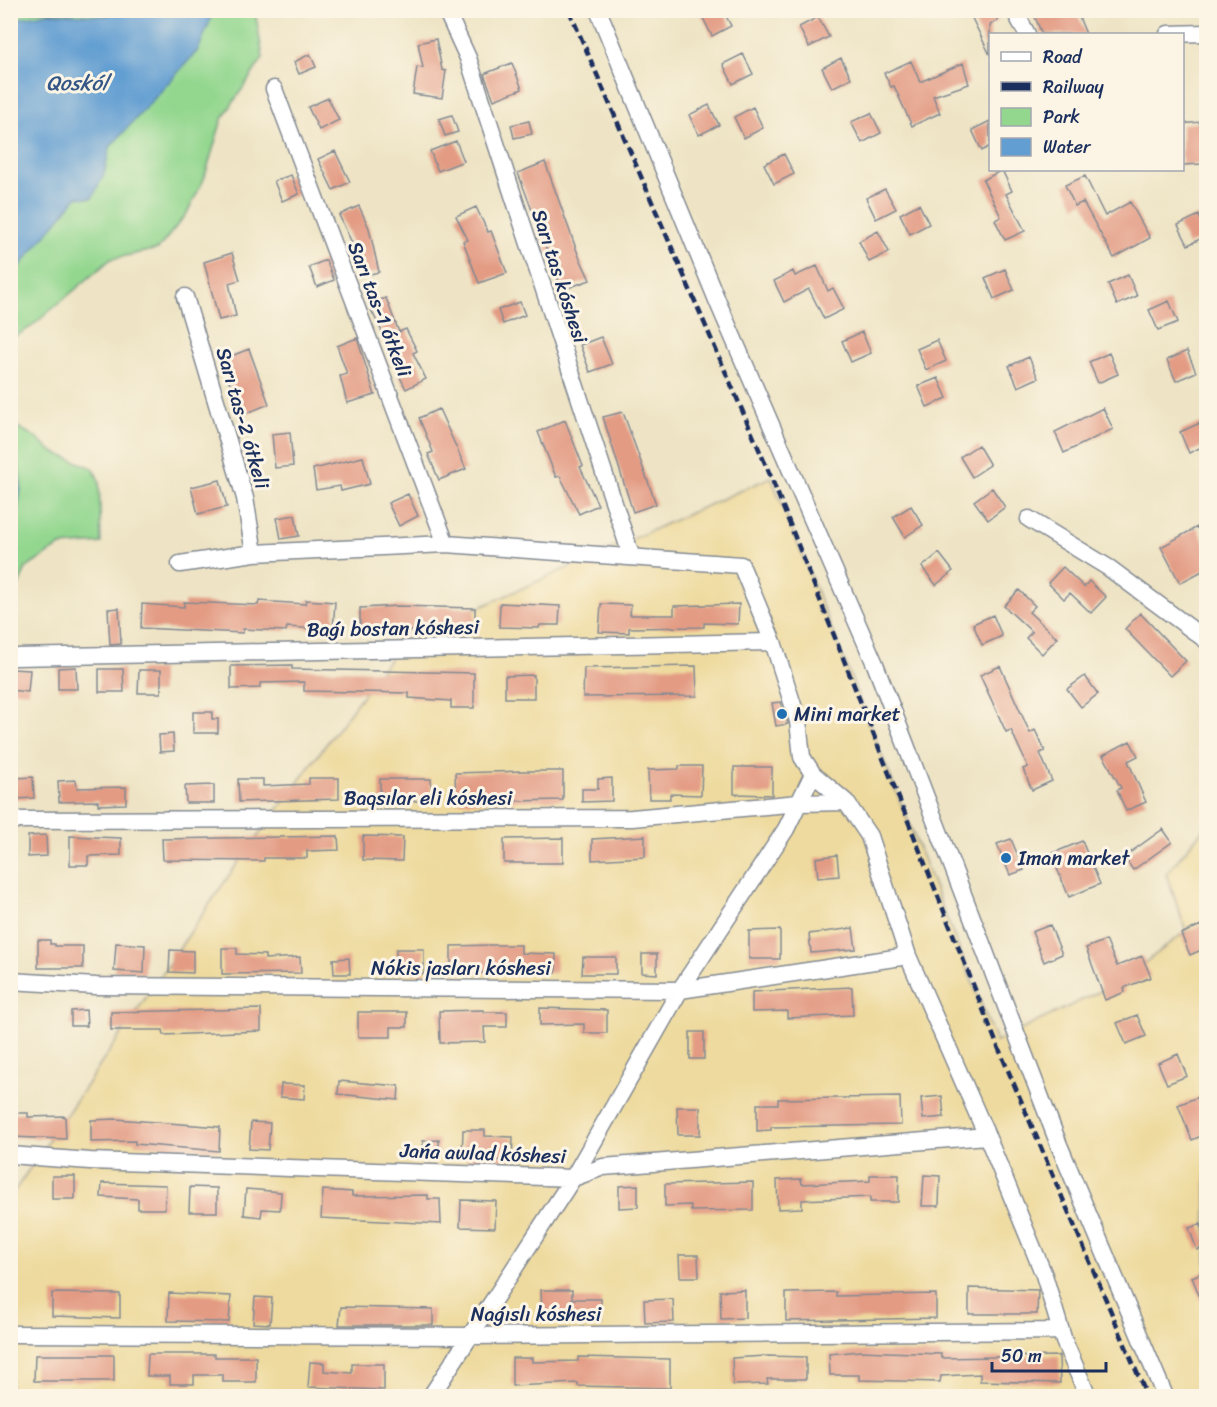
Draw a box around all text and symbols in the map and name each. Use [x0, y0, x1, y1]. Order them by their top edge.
legend [989, 33, 1184, 171]
text: Road [1043, 41, 1083, 73]
water label: Qoskól [46, 64, 113, 102]
text: Railway [1043, 71, 1105, 103]
text: Park [1043, 101, 1080, 133]
text: Water [1043, 131, 1092, 163]
street label: Sarı tas kóshesi [521, 205, 598, 349]
street label: Sarı tas-1 ótkeli [338, 236, 422, 384]
street label: Sarı tas-2 ótkeli [206, 343, 280, 494]
street label: Baǵı bostan kóshesi [307, 609, 481, 648]
place label: Mini market [794, 697, 901, 732]
marker: Mini market [775, 707, 789, 721]
street label: Baqsılar eli kóshesi [344, 781, 514, 816]
place label: Iman market [1017, 841, 1130, 876]
marker: Iman market [999, 851, 1013, 865]
street label: Nókis jasları kóshesi [371, 951, 552, 986]
street label: Jańa awlad kóshesi [398, 1133, 568, 1174]
street label: Naǵıslı kóshesi [471, 1297, 603, 1332]
scale bar [992, 1335, 1106, 1373]
text: 50 m [1001, 1340, 1042, 1372]

